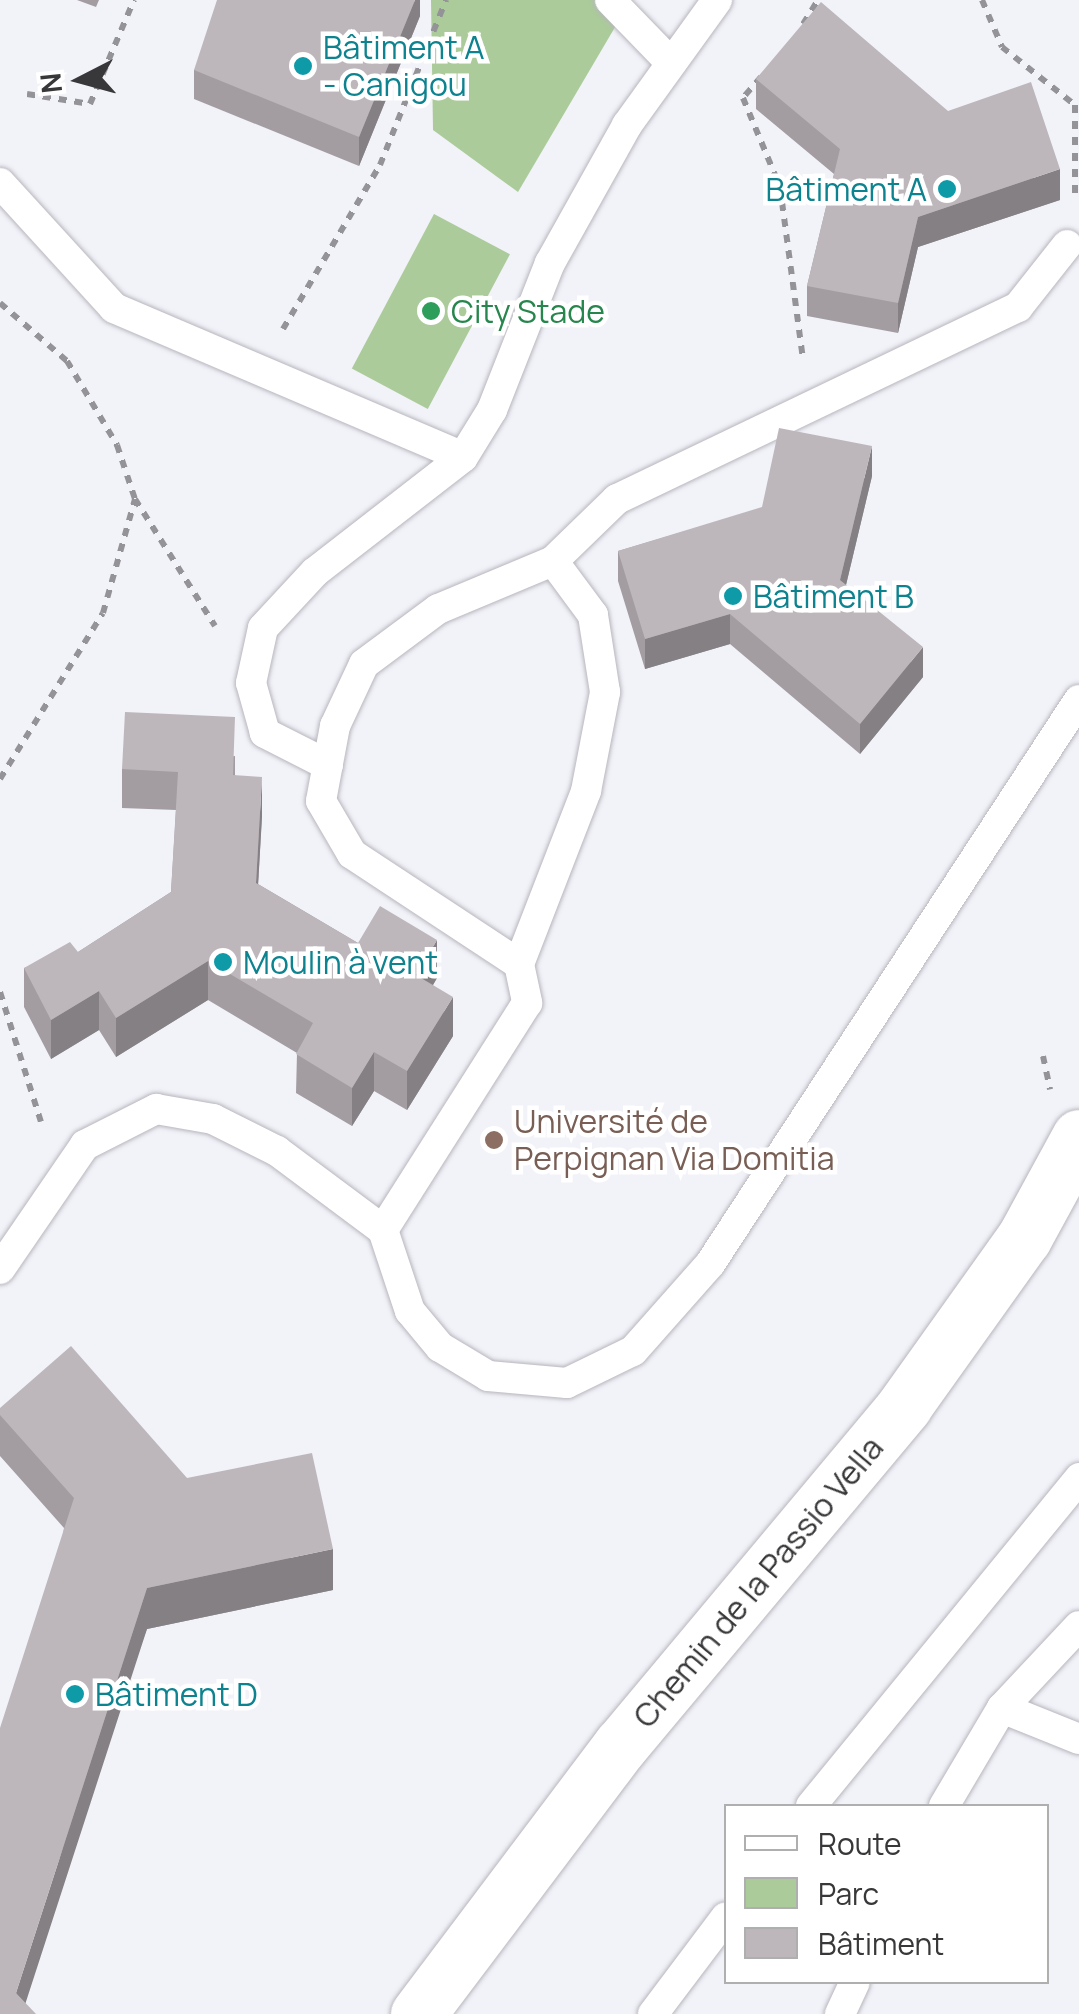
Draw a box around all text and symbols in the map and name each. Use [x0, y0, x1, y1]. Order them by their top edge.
place label: Bâtiment A - Canigou [323, 29, 484, 104]
north arrow [30, 30, 130, 130]
marker: Bâtiment A - Canigou [292, 55, 314, 77]
text: N [30, 71, 70, 95]
place label: Bâtiment A [766, 170, 927, 208]
marker: Bâtiment A [936, 178, 958, 200]
place label: City Stade [451, 292, 605, 330]
marker: City Stade [420, 300, 442, 322]
place label: Bâtiment B [753, 577, 914, 615]
marker: Bâtiment B [722, 585, 744, 607]
place label: Moulin à vent [243, 943, 438, 981]
marker: Moulin à vent [212, 951, 234, 973]
place label: Université de Perpignan Via Domitia [514, 1103, 834, 1178]
marker: Université de Perpignan Via Domitia [483, 1129, 505, 1151]
street label: Chemin de la Passio Vella [625, 1429, 891, 1735]
place label: Bâtiment D [95, 1675, 258, 1713]
marker: Bâtiment D [64, 1683, 86, 1705]
legend [724, 1804, 1049, 1984]
text: Route [818, 1823, 901, 1864]
text: Parc [818, 1873, 879, 1914]
text: Bâtiment [818, 1923, 944, 1964]

